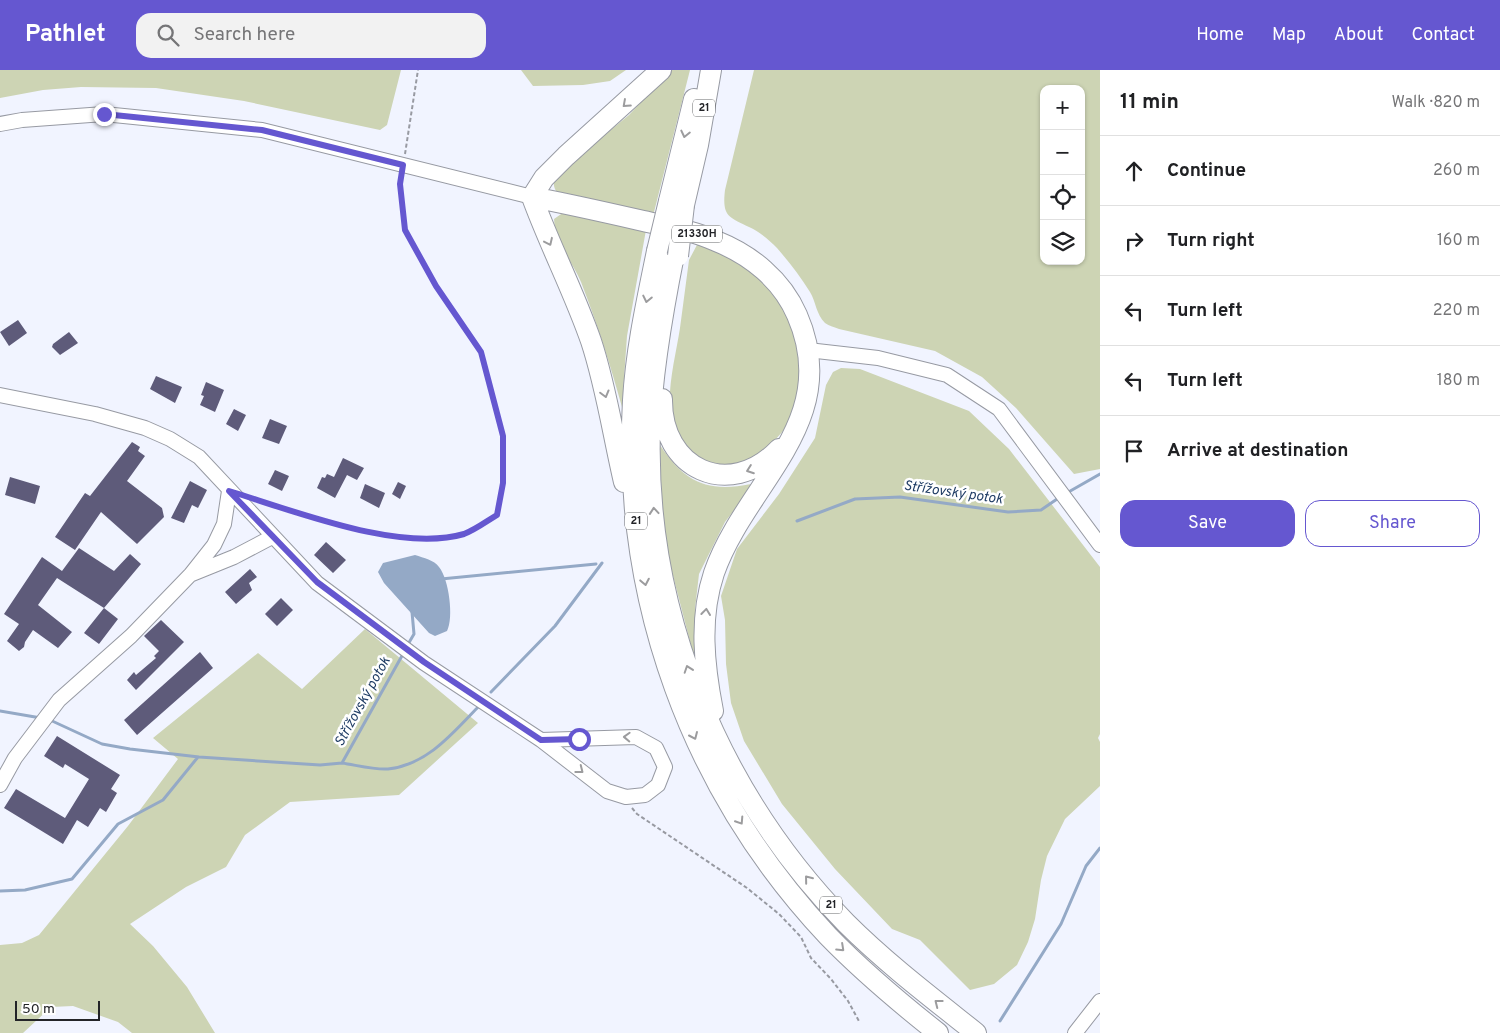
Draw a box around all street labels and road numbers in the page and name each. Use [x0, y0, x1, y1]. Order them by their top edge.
road number: 21 [693, 99, 715, 116]
road number: 21330H [672, 226, 722, 242]
road number: 21 [625, 512, 647, 530]
road number: 21 [820, 896, 842, 914]

